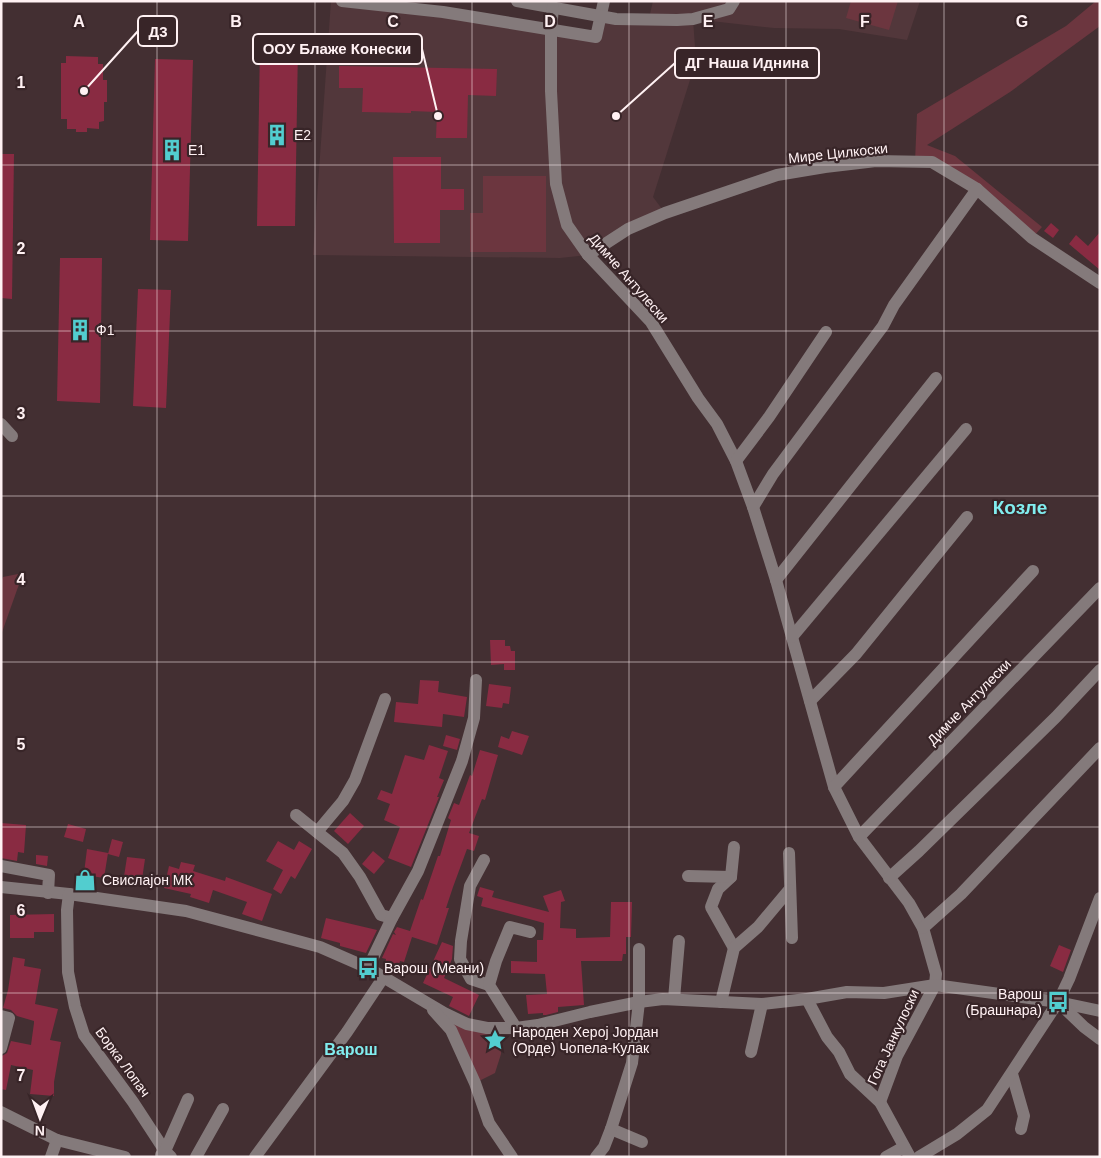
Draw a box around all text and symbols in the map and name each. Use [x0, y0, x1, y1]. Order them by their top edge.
text: A [73, 13, 85, 30]
text: B [230, 13, 242, 30]
text: C [387, 13, 399, 30]
text: D [544, 13, 556, 30]
text: E [703, 13, 714, 30]
text: F [860, 13, 870, 30]
text: G [1016, 13, 1028, 30]
callout: Д3 [138, 16, 177, 46]
text: Д3 [148, 23, 168, 40]
callout: ООУ Блаже Конески [253, 34, 422, 64]
text: ООУ Блаже Конески [263, 40, 411, 57]
callout: ДГ Наша Иднина [675, 48, 819, 78]
text: ДГ Наша Иднина [685, 54, 809, 71]
text: 1 [17, 74, 26, 91]
building icon: Е2 [264, 122, 290, 148]
place label: Е2 [294, 127, 311, 143]
building icon: Е1 [159, 137, 185, 163]
street label: Мире Цилкоски [787, 140, 889, 166]
place label: Е1 [188, 142, 205, 158]
street label: Димче Антулески [586, 230, 672, 326]
text: 2 [17, 240, 26, 257]
building icon: Ф1 [67, 317, 93, 343]
place label: Ф1 [96, 322, 115, 338]
text: 3 [17, 405, 26, 422]
district label: Козле [993, 497, 1047, 518]
text: 4 [17, 571, 26, 588]
street label: Димче Антулески [924, 656, 1014, 748]
text: 5 [17, 736, 26, 753]
shop icon: Свислајон МК [72, 867, 98, 893]
place label: Свислајон МК [102, 872, 194, 888]
text: 6 [17, 902, 26, 919]
bus stop icon: Варош (Меани) [355, 955, 381, 981]
place label: Варош (Меани) [384, 960, 484, 976]
place label: Варош (Брашнара) [966, 986, 1042, 1018]
street label: Гога Јанкулоски [864, 987, 922, 1087]
bus stop icon: Варош (Брашнара) [1045, 989, 1071, 1015]
street label: Борка Лопач [92, 1024, 154, 1100]
place label: Народен Херој Јордан (Орде) Чопела-Кулак [512, 1024, 658, 1056]
place icon: Народен Херој Јордан (Орде) Чопела-Кулак [482, 1027, 508, 1053]
district label: Варош [324, 1041, 378, 1058]
text: 7 [17, 1067, 26, 1084]
north arrow [15, 1093, 65, 1143]
text: N [35, 1123, 45, 1139]

